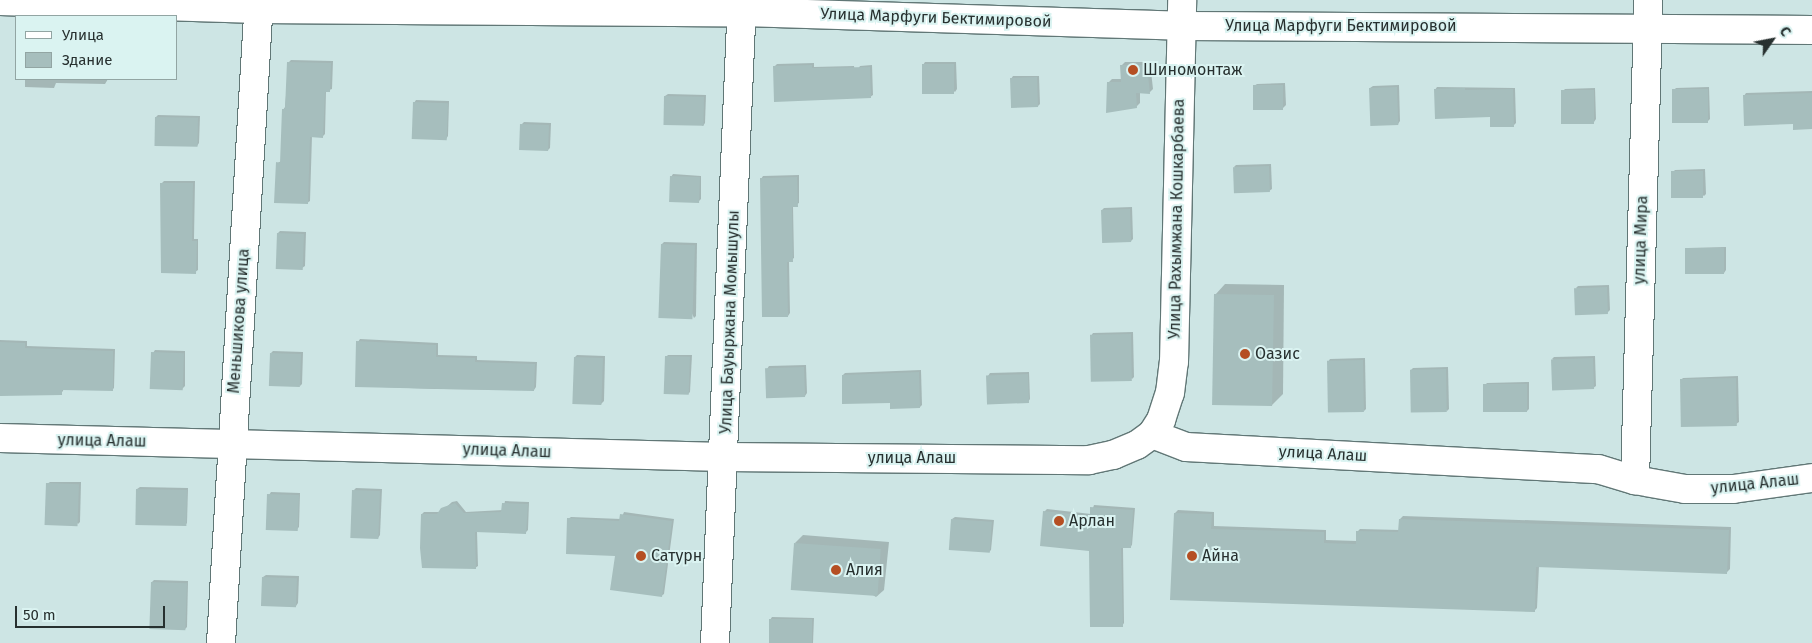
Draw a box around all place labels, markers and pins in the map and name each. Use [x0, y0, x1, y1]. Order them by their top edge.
place label: Шиномонтаж [1143, 60, 1243, 80]
marker: Шиномонтаж [1127, 64, 1139, 76]
place label: Оазис [1255, 344, 1300, 364]
marker: Оазис [1239, 348, 1251, 360]
place label: Арлан [1069, 511, 1115, 531]
marker: Арлан [1053, 515, 1065, 527]
place label: Сатурн [651, 546, 702, 566]
place label: Айна [1202, 546, 1239, 566]
marker: Сатурн [635, 550, 647, 562]
marker: Айна [1186, 550, 1198, 562]
place label: Алия [846, 560, 883, 580]
marker: Алия [830, 564, 842, 576]

